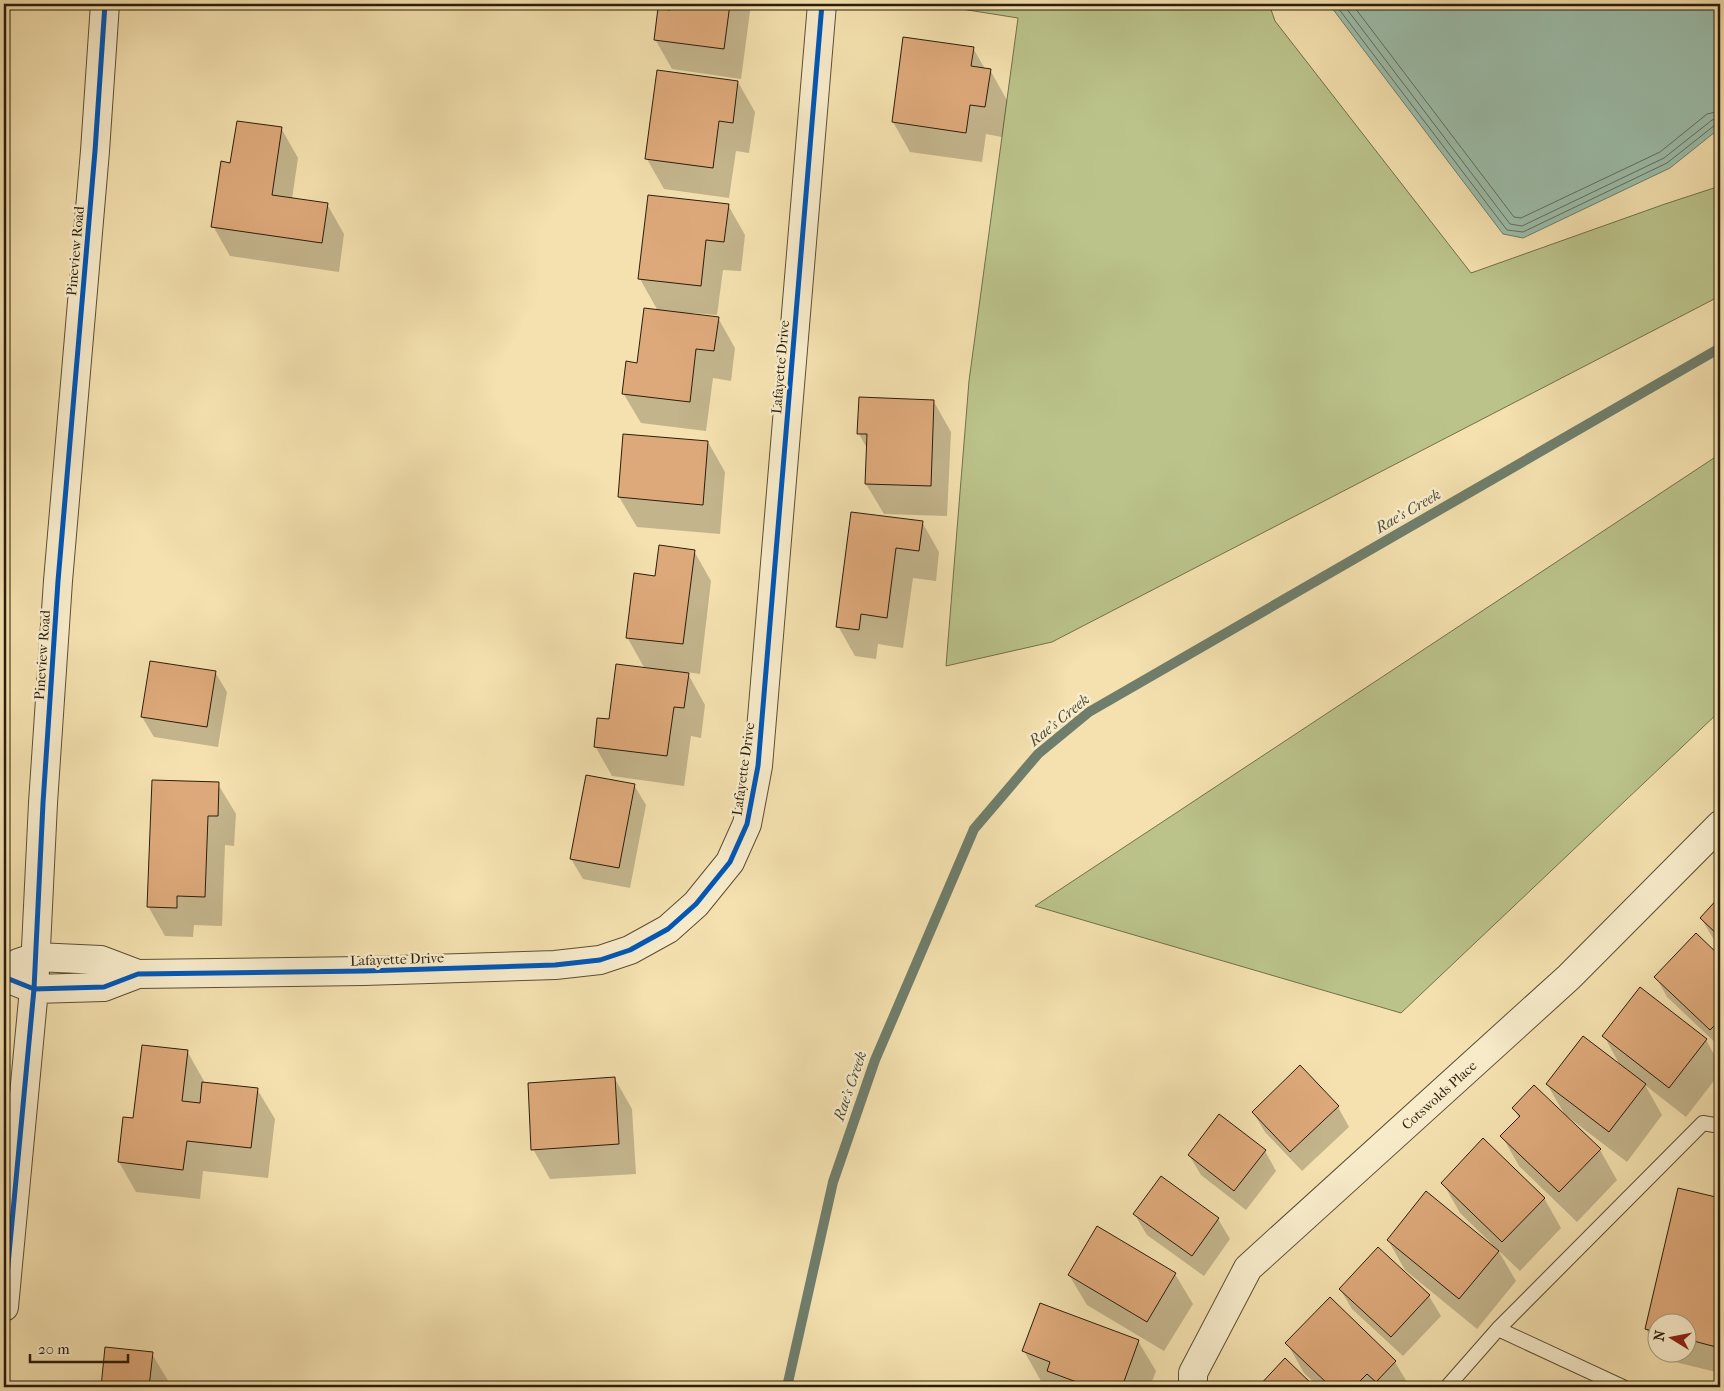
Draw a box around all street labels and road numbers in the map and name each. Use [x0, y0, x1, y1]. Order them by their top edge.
street label: Pineview Road [63, 205, 88, 297]
street label: Lafayette Drive [768, 319, 793, 415]
street label: Pineview Road [31, 609, 54, 700]
street label: Lafayette Drive [729, 721, 758, 817]
street label: Lafayette Drive [350, 949, 444, 970]
street label: Cotswolds Place [1398, 1057, 1480, 1134]

